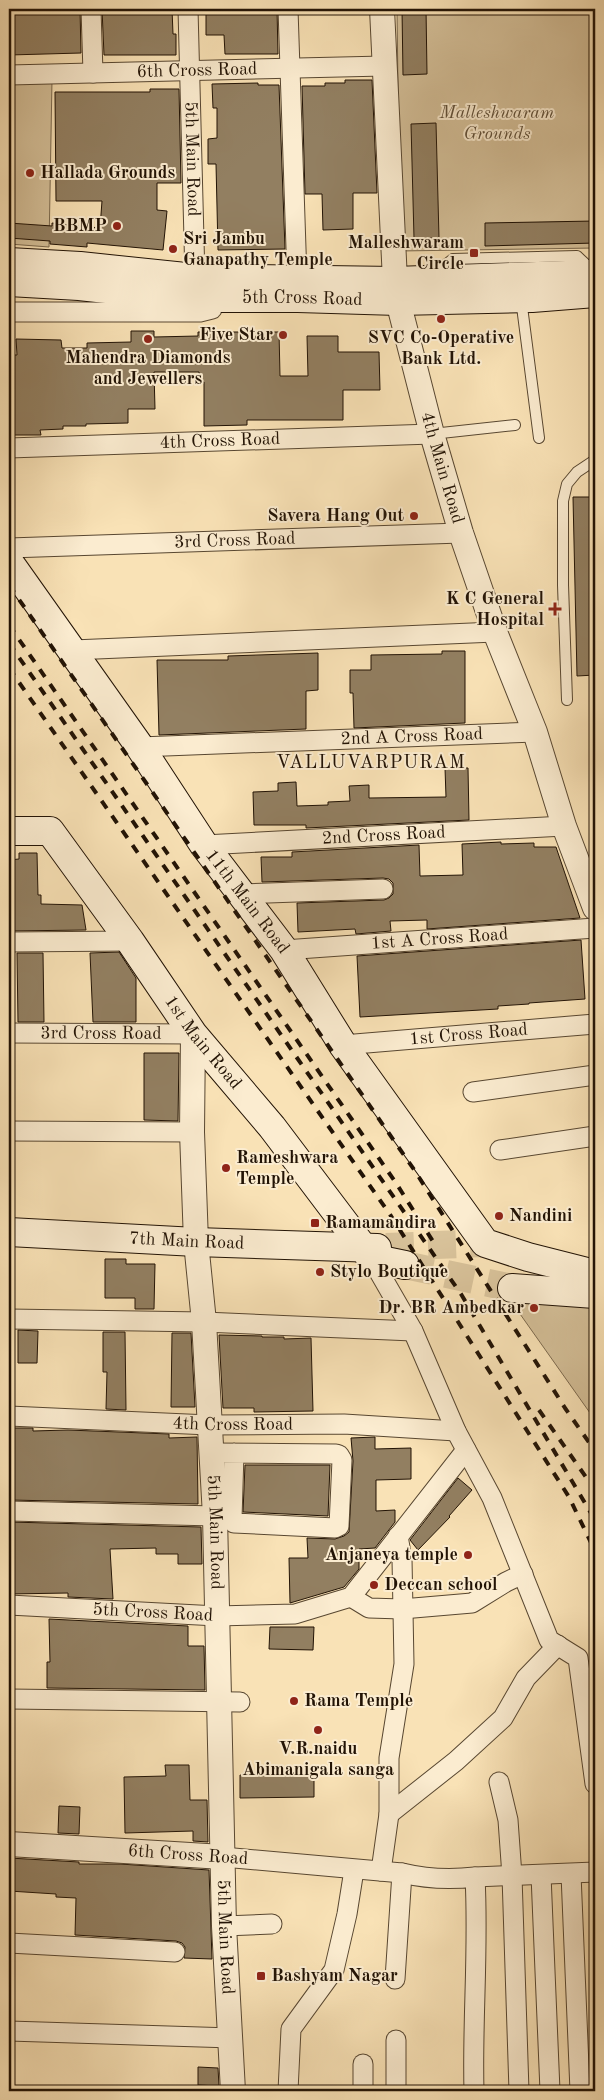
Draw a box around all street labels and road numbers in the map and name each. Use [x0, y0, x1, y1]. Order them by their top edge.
street label: 6th Cross Road [136, 60, 258, 81]
street label: 5th Main Road [181, 101, 202, 217]
street label: 5th Cross Road [242, 289, 363, 309]
street label: 4th Main Road [418, 410, 467, 526]
street label: 4th Cross Road [159, 430, 281, 452]
street label: 3rd Cross Road [174, 529, 296, 552]
street label: 2nd A Cross Road [340, 725, 483, 748]
street label: 2nd Cross Road [321, 823, 446, 848]
street label: 11th Main Road [202, 846, 292, 957]
street label: 1st A Cross Road [370, 925, 509, 953]
street label: 1st Main Road [161, 992, 245, 1093]
street label: 1st Cross Road [409, 1021, 529, 1048]
street label: 3rd Cross Road [40, 1024, 162, 1043]
street label: 7th Main Road [129, 1229, 245, 1253]
street label: 4th Cross Road [172, 1414, 293, 1434]
street label: 5th Main Road [204, 1474, 226, 1590]
street label: 5th Cross Road [92, 1600, 214, 1625]
street label: 6th Cross Road [127, 1842, 249, 1868]
street label: 5th Main Road [214, 1879, 237, 1995]

